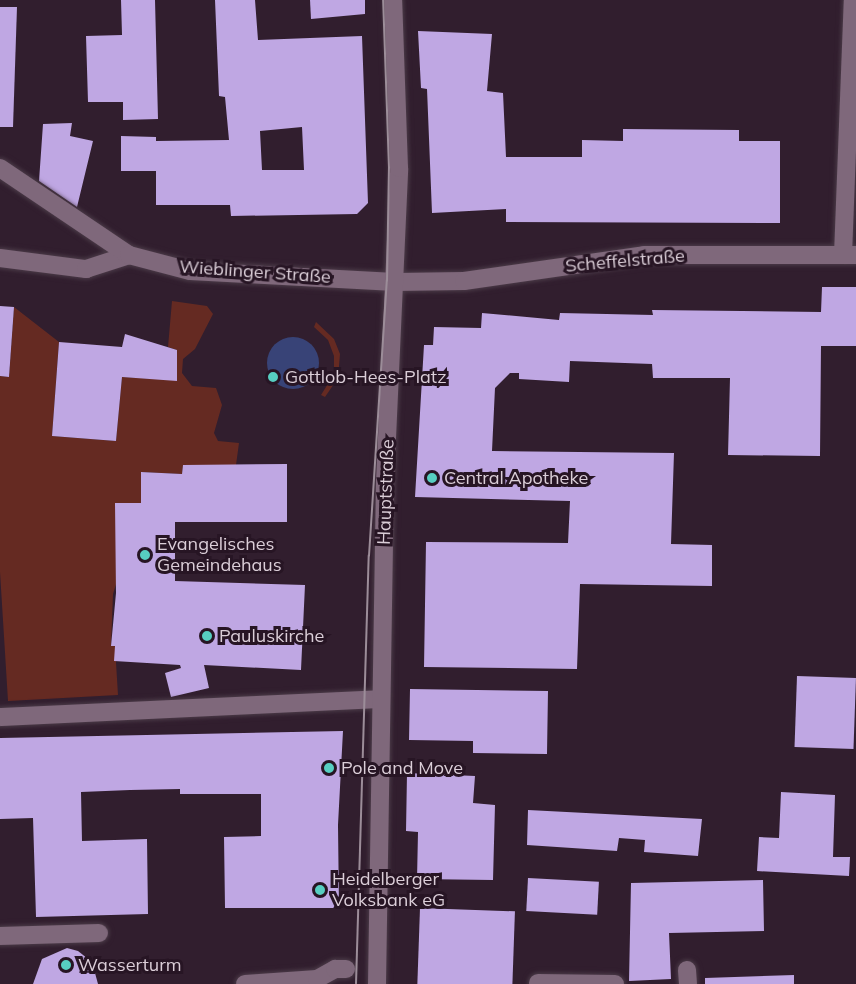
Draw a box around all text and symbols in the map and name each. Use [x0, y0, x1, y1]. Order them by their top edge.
street label: Scheffelstraße [564, 245, 686, 277]
street label: Wieblinger Straße [179, 256, 331, 288]
place label: Gottlob-Hees-Platz [285, 366, 447, 388]
marker: Gottlob-Hees-Platz [266, 370, 280, 384]
street label: Hauptstraße [373, 439, 399, 545]
place label: Central Apotheke [444, 467, 588, 489]
marker: Central Apotheke [425, 471, 439, 485]
place label: Evangelisches Gemeindehaus [157, 534, 282, 576]
marker: Evangelisches Gemeindehaus [138, 548, 152, 562]
place label: Pauluskirche [219, 625, 324, 647]
marker: Pauluskirche [200, 629, 214, 643]
place label: Pole and Move [341, 757, 463, 779]
marker: Pole and Move [322, 761, 336, 775]
place label: Heidelberger Volksbank eG [332, 869, 445, 912]
marker: Heidelberger Volksbank eG [313, 883, 327, 897]
place label: Wasserturm [78, 954, 181, 976]
marker: Wasserturm [59, 958, 73, 972]

